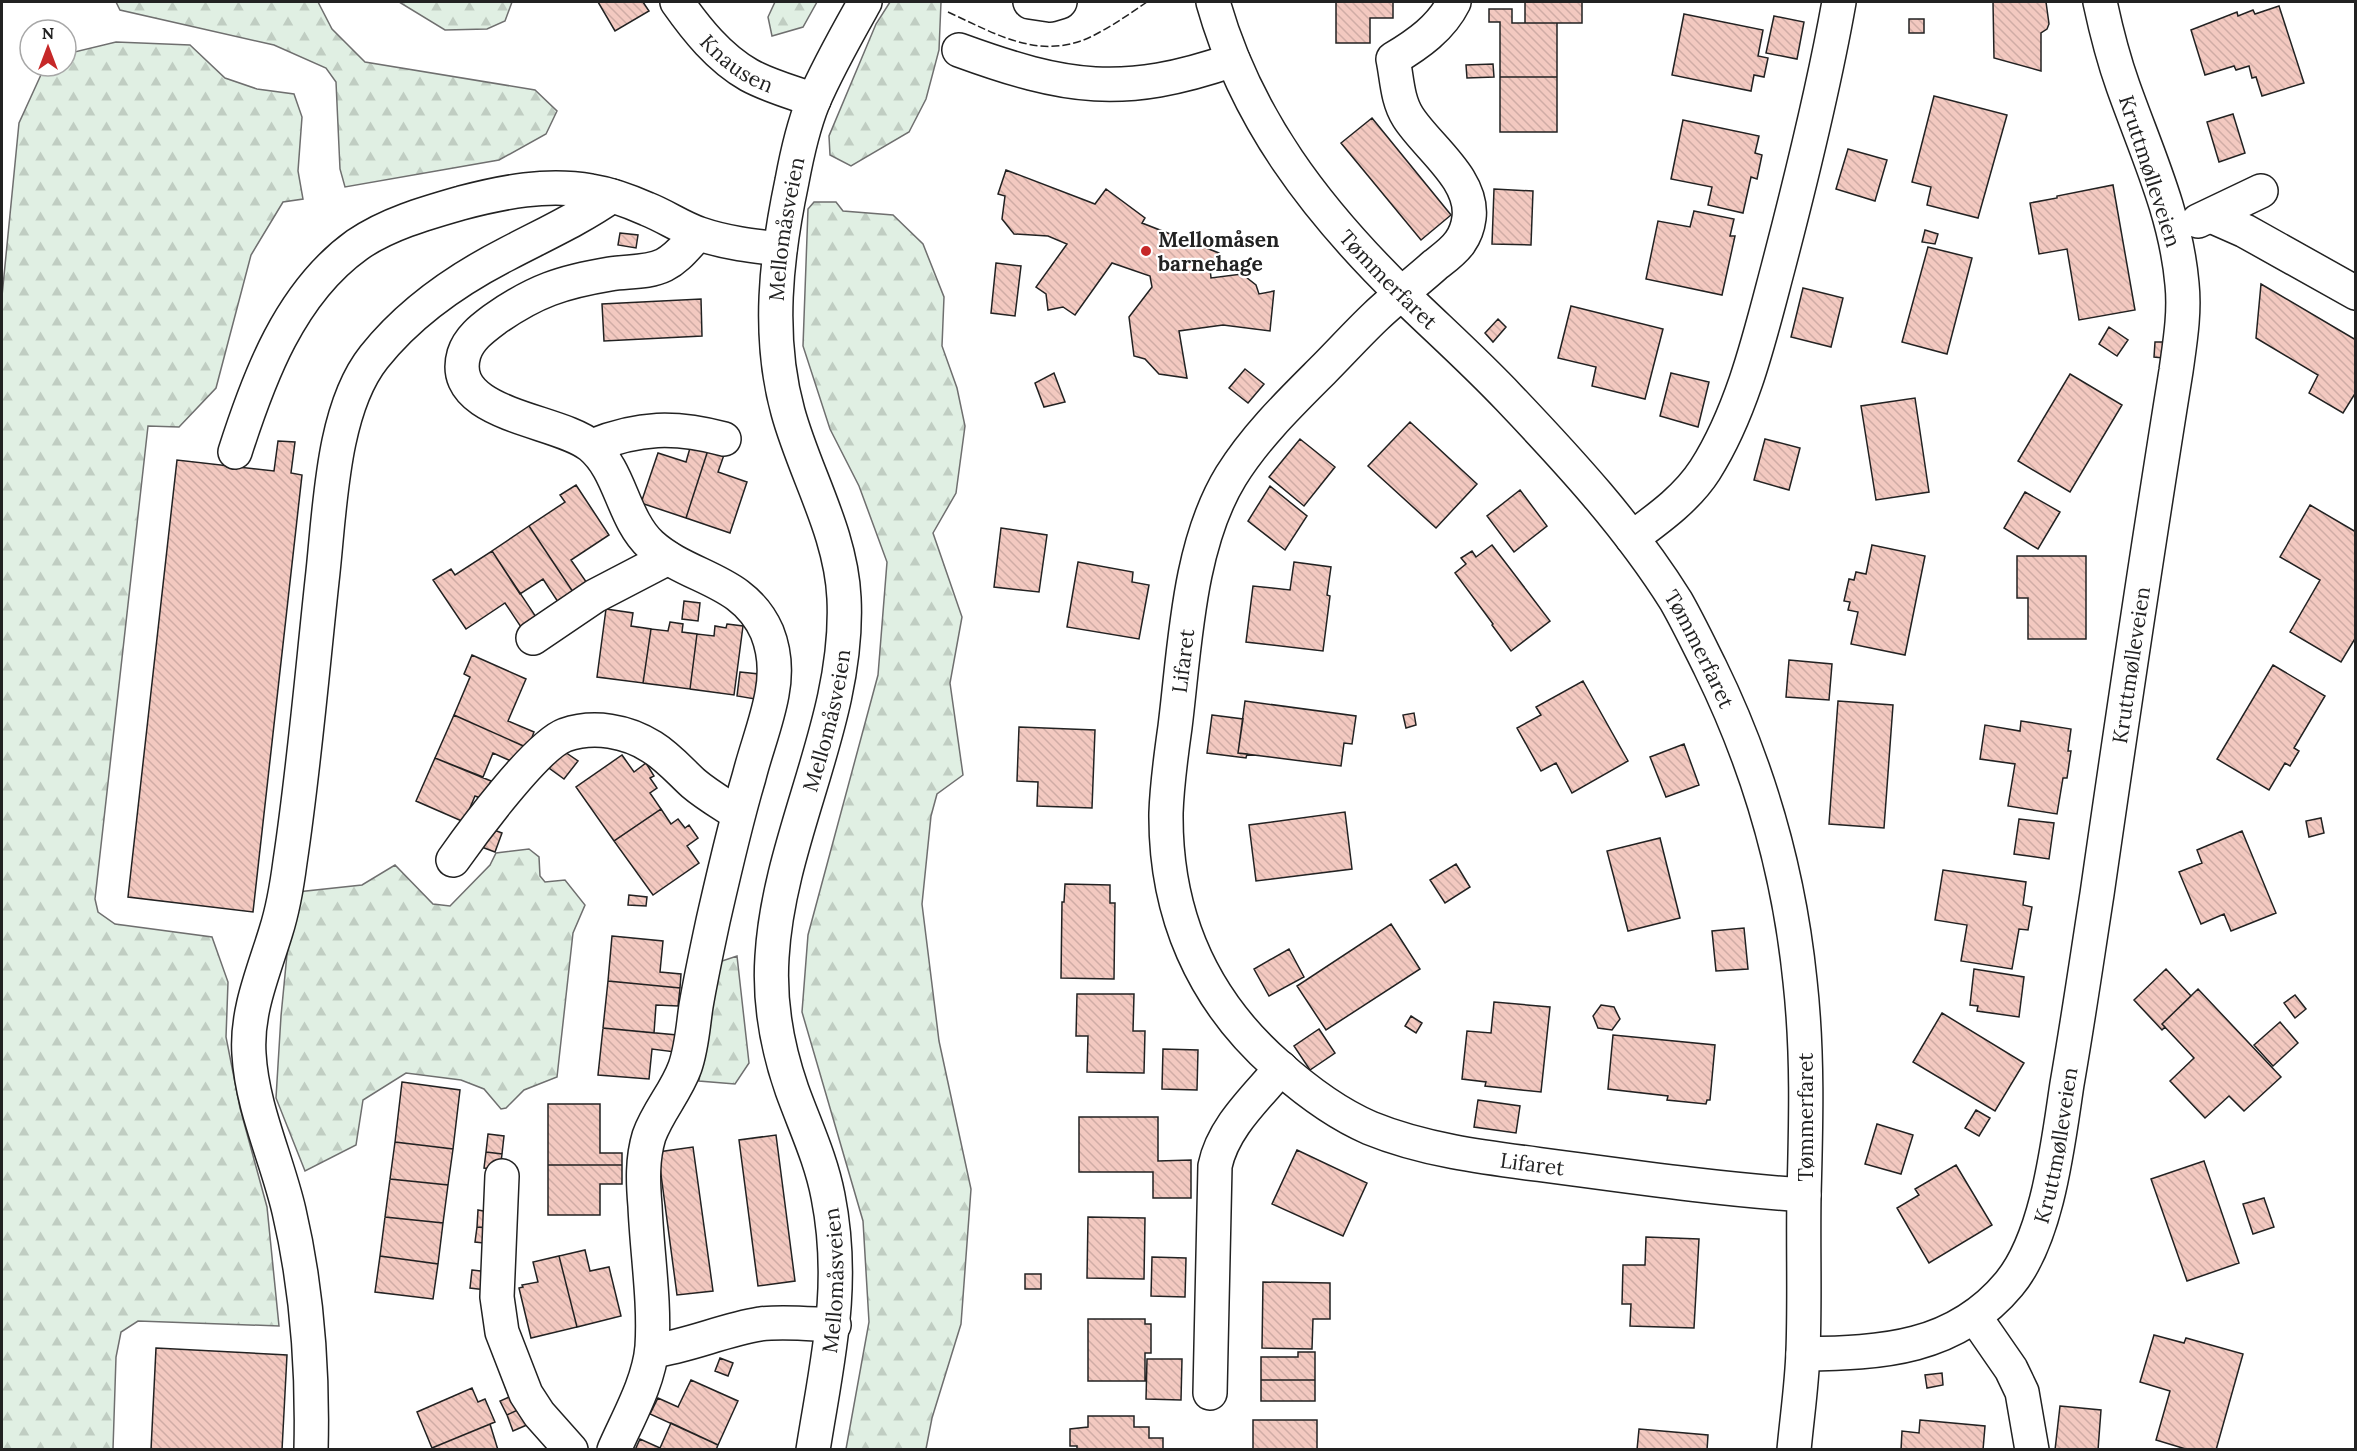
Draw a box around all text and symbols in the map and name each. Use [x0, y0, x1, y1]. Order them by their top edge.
north arrow [18, 18, 78, 78]
text: N [42, 23, 54, 43]
street label: Knausen [695, 28, 778, 98]
street label: Kruttmølleveien [2113, 92, 2187, 251]
street label: Mellomåsveien [762, 154, 810, 302]
street label: Tømmerfaret [1334, 224, 1444, 335]
place label: Mellomåsen barnehage [1157, 226, 1279, 277]
marker: Mellomåsen barnehage [1139, 244, 1153, 258]
street label: Tømmerfaret [1659, 584, 1741, 713]
street label: Kruttmølleveien [2106, 585, 2156, 745]
street label: Lifaret [1166, 627, 1200, 695]
street label: Mellomåsveien [796, 647, 856, 795]
street label: Tømmerfaret [1792, 1052, 1819, 1181]
street label: Kruttmølleveien [2027, 1065, 2083, 1226]
street label: Lifaret [1498, 1146, 1567, 1181]
street label: Mellomåsveien [816, 1206, 849, 1355]

